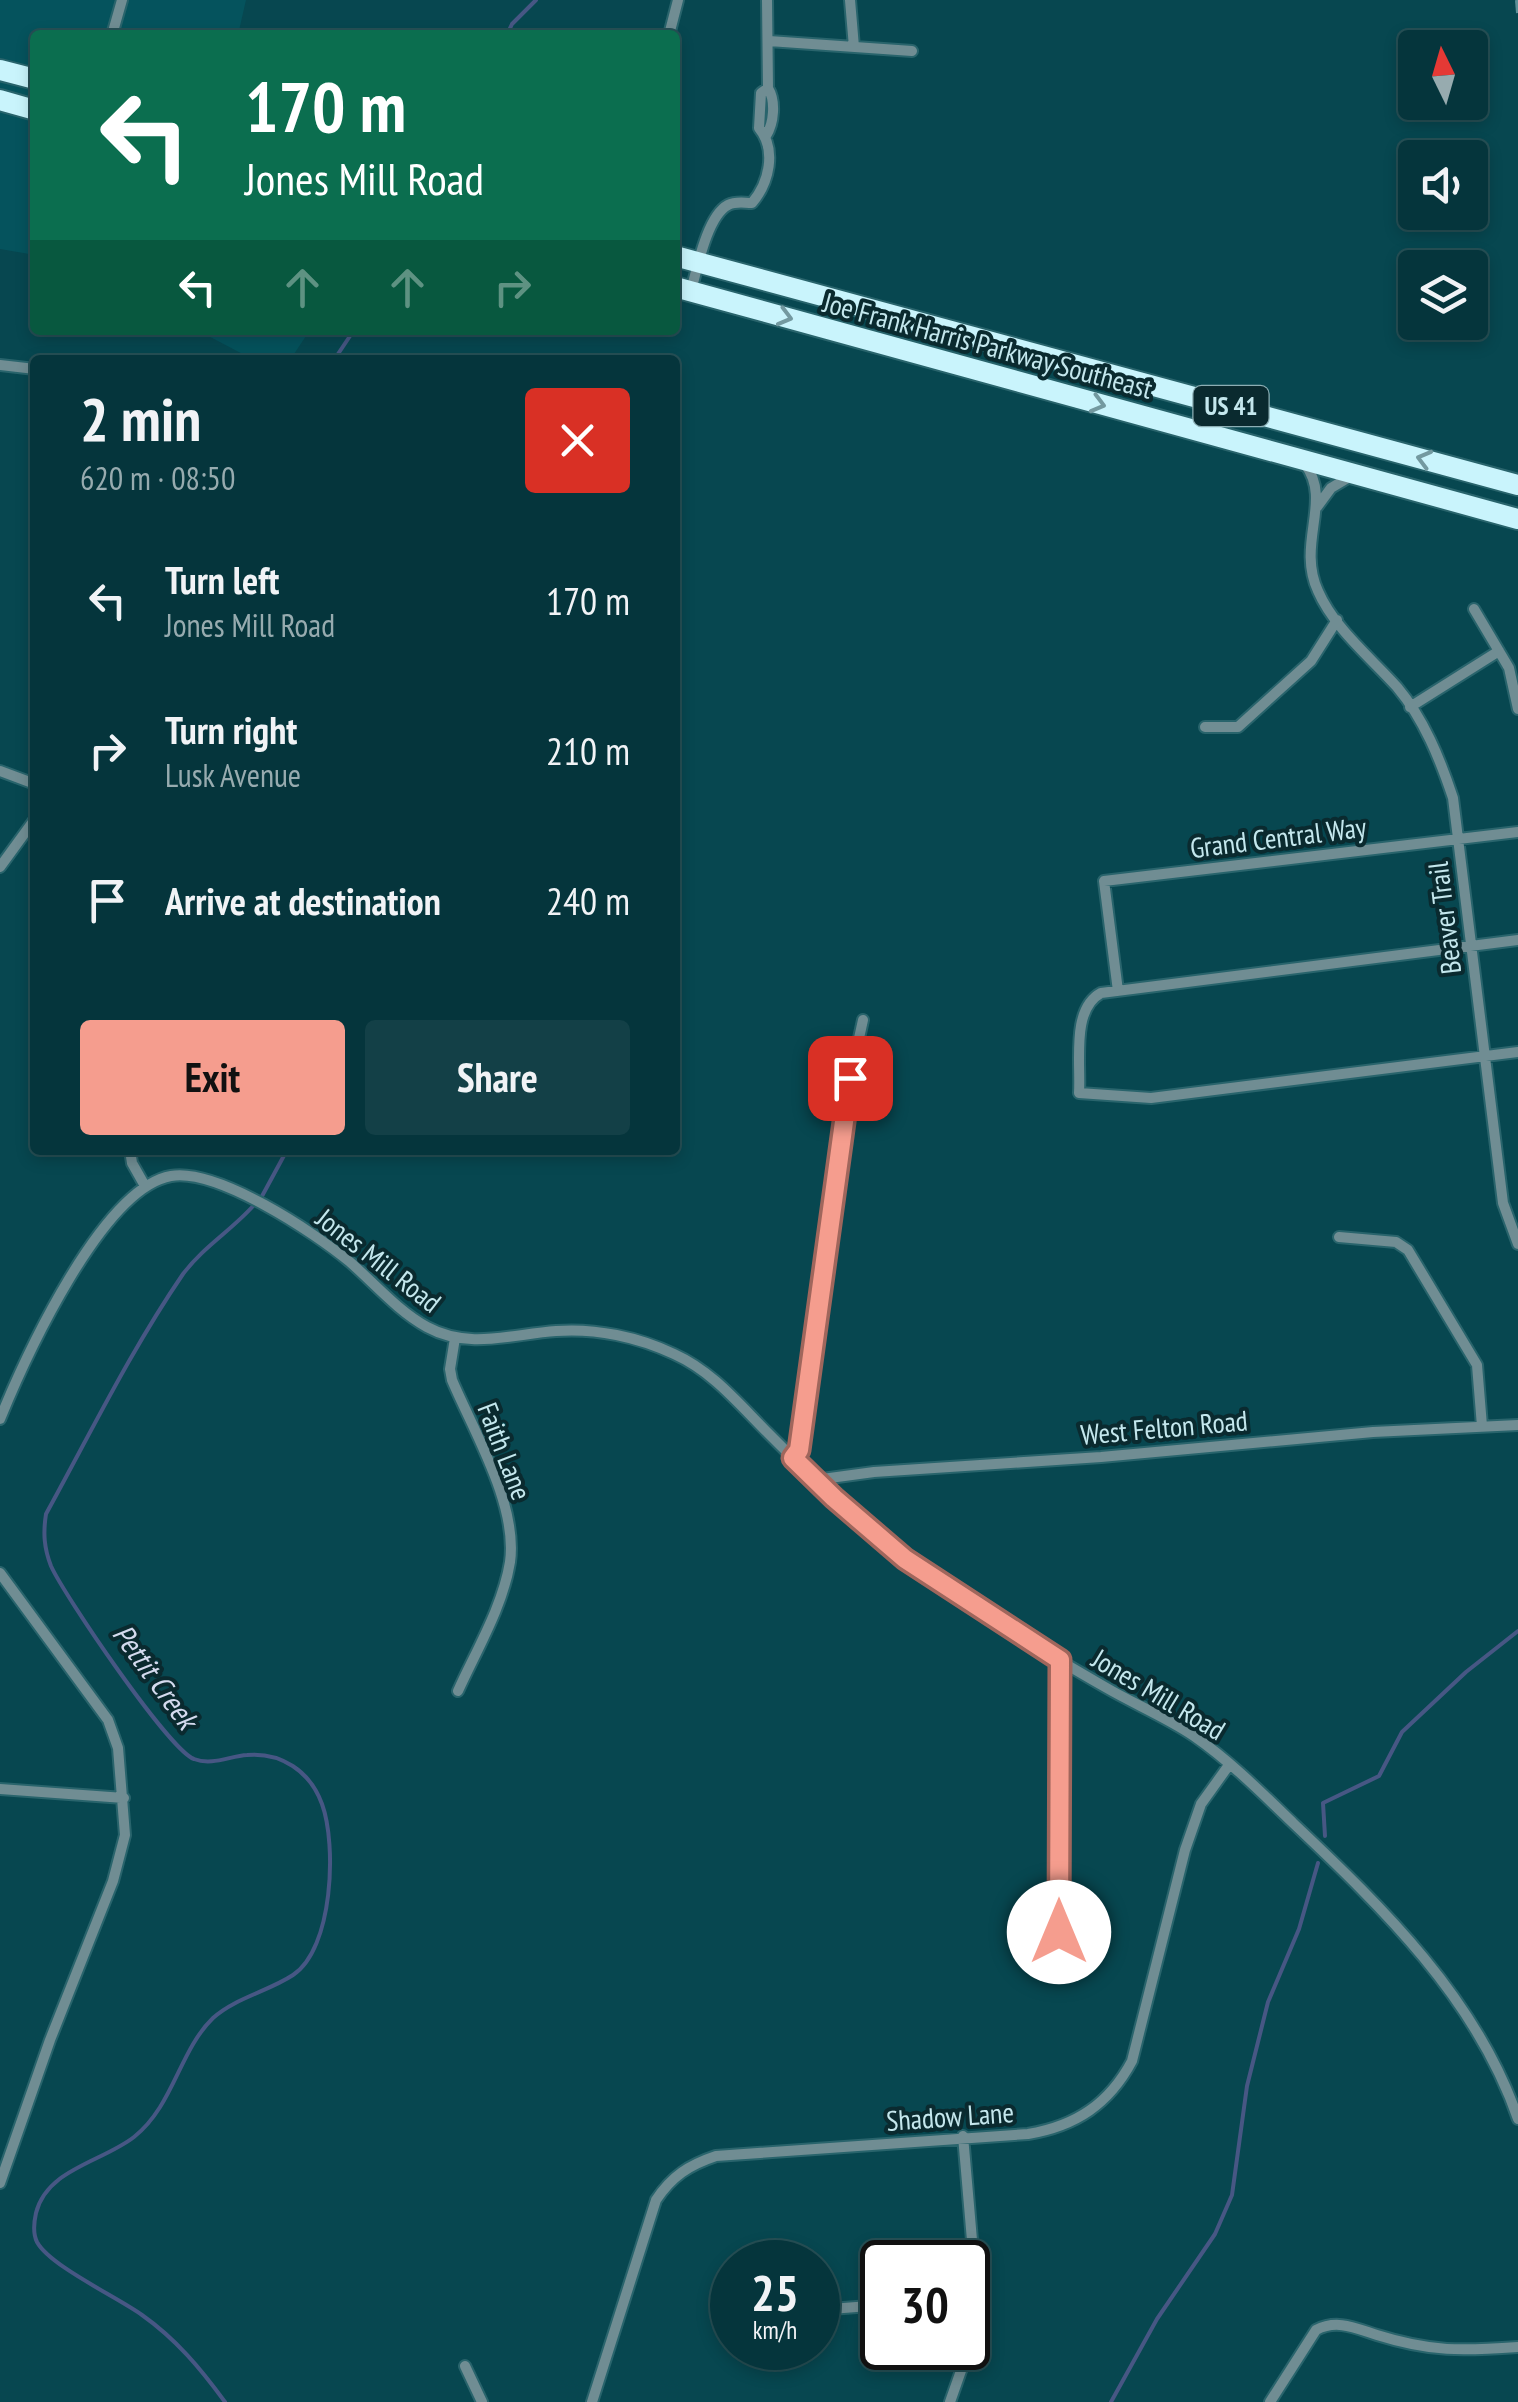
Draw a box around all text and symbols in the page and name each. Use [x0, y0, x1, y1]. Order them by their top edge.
north arrow [1398, 30, 1488, 120]
map controls [1398, 30, 1488, 340]
text: 170 m [245, 61, 406, 151]
icon: left [80, 70, 210, 200]
button: sound [1398, 140, 1488, 230]
text: Jones Mill Road [245, 149, 484, 207]
button: layers [1398, 250, 1488, 340]
icon: left [170, 260, 225, 315]
icon: ahead [275, 260, 330, 315]
icon: ahead [380, 260, 435, 315]
icon: right [485, 260, 540, 315]
street label: Joe Frank Harris Parkway Southeast [818, 283, 1157, 407]
one-way arrow [776, 305, 793, 326]
text: 2 min [80, 380, 201, 458]
road number: US 41 [1194, 386, 1268, 426]
button: close [525, 388, 630, 493]
one-way arrow [1089, 392, 1106, 413]
one-way arrow [1416, 450, 1433, 471]
text: 620 m · 08:50 [80, 457, 235, 499]
text: Turn left [165, 555, 279, 604]
icon: left [80, 573, 135, 628]
text: 170 m [546, 576, 630, 625]
text: Jones Mill Road [165, 604, 335, 646]
text: Turn right [165, 705, 297, 754]
icon: right [80, 723, 135, 778]
text: 210 m [546, 726, 630, 775]
text: Lusk Avenue [165, 754, 301, 796]
street label: Grand Central Way [1188, 808, 1369, 866]
street label: Beaver Trail [1419, 859, 1469, 976]
icon: arrive [80, 873, 135, 928]
text: Arrive at destination [165, 876, 441, 925]
text: 240 m [546, 876, 630, 925]
button: Exit [80, 1020, 345, 1135]
button: Share [365, 1020, 630, 1135]
pin [808, 1036, 893, 1121]
icon: arrive [823, 1051, 878, 1106]
street label: Jones Mill Road [308, 1199, 449, 1320]
street label: Faith Lane [470, 1397, 540, 1505]
street label: West Felton Road [1079, 1401, 1249, 1453]
water label: Pettit Creek [105, 1616, 209, 1739]
street label: Jones Mill Road [1085, 1639, 1232, 1748]
position arrow [1007, 1880, 1111, 1984]
street label: Shadow Lane [885, 2093, 1015, 2139]
speed limit sign: 30 [860, 2240, 990, 2370]
text: 25 [751, 2260, 799, 2325]
text: km/h [753, 2314, 797, 2346]

